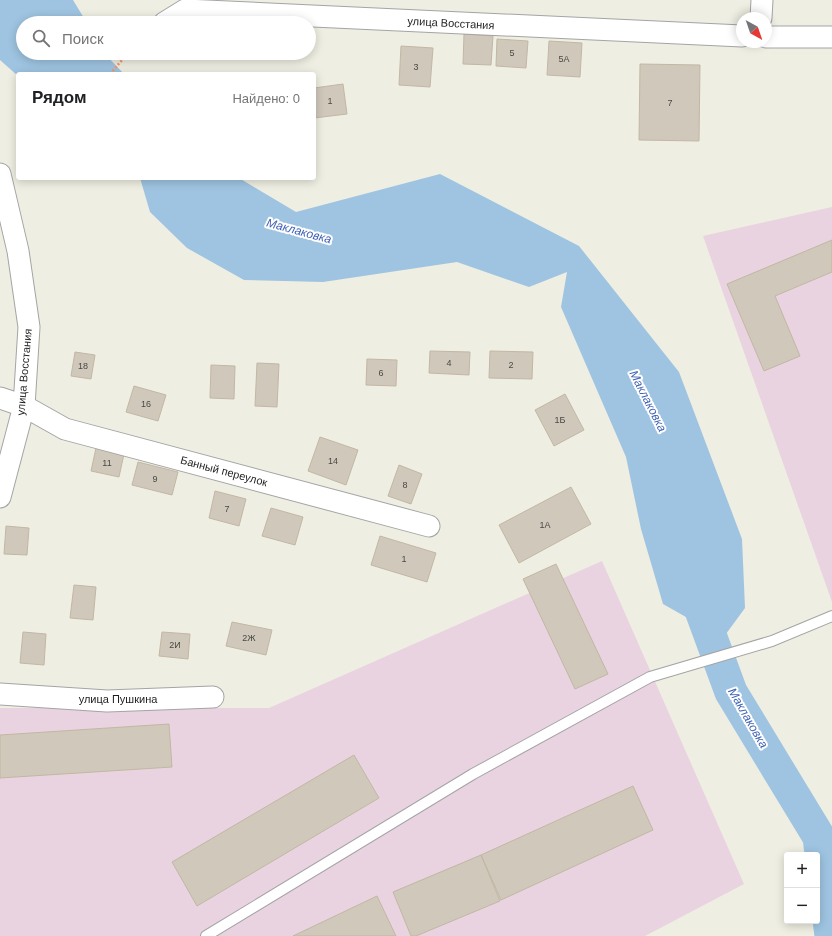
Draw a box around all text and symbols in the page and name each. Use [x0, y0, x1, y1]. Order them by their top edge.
north arrow [736, 12, 772, 48]
street label: улица Восстания [407, 15, 495, 31]
search box [16, 16, 316, 60]
icon: search [30, 27, 52, 49]
text: Поиск [62, 30, 104, 47]
house number: 5 [509, 48, 515, 58]
house number: 5А [558, 54, 570, 64]
house number: 3 [413, 62, 419, 72]
text: Рядом [32, 88, 87, 107]
text: Найдено: 0 [232, 91, 300, 106]
house number: 1 [327, 96, 333, 106]
house number: 7 [667, 98, 673, 108]
water label: Маклаковка [265, 216, 333, 246]
street label: улица Восстания [14, 328, 34, 416]
house number: 4 [446, 358, 452, 368]
house number: 2 [508, 360, 514, 370]
house number: 18 [78, 361, 88, 371]
house number: 6 [378, 368, 384, 378]
water label: Маклаковка [627, 368, 670, 434]
house number: 16 [141, 399, 151, 409]
house number: 1Б [555, 415, 566, 425]
street label: Банный переулок [179, 454, 269, 488]
house number: 14 [328, 456, 338, 466]
house number: 11 [102, 458, 112, 468]
house number: 9 [152, 474, 158, 484]
house number: 8 [402, 480, 408, 490]
house number: 7 [224, 504, 230, 514]
house number: 1А [539, 520, 551, 530]
house number: 1 [401, 554, 407, 564]
house number: 2Ж [242, 633, 256, 643]
house number: 2И [169, 640, 181, 650]
water label: Маклаковка [725, 686, 771, 751]
street label: улица Пушкина [79, 693, 158, 705]
map controls [784, 852, 820, 924]
button: + [784, 852, 820, 888]
button: − [784, 888, 820, 924]

